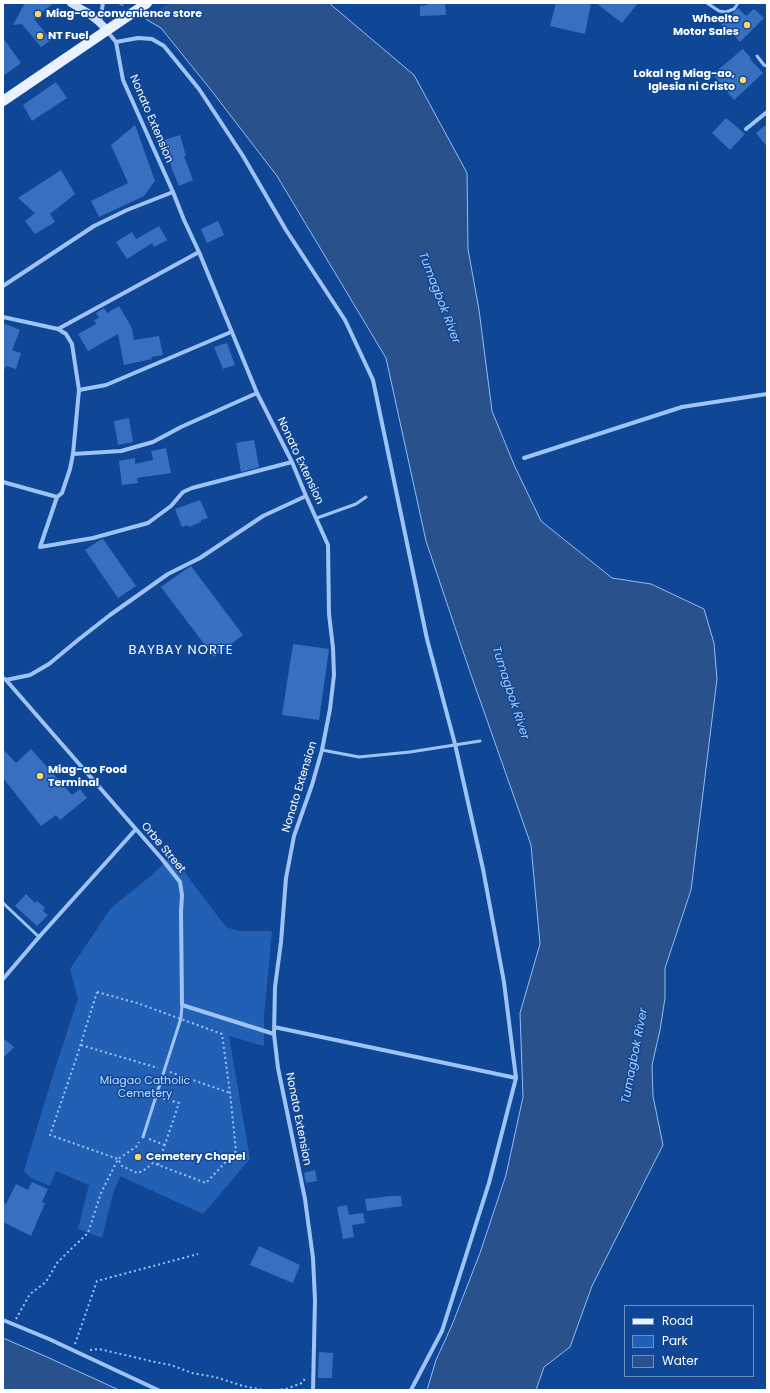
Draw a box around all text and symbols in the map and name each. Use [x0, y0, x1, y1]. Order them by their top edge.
place label: Miag-ao convenience store [46, 7, 202, 21]
marker: Miag-ao convenience store [33, 9, 43, 19]
place label: Wheelte Motor Sales [673, 12, 739, 38]
marker: Wheelte Motor Sales [742, 20, 752, 30]
place label: NT Fuel [48, 29, 89, 43]
marker: NT Fuel [35, 31, 45, 41]
place label: Lokal ng Miag-ao, Iglesia ni Cristo [633, 67, 735, 93]
street label: Nonato Extension [126, 73, 176, 165]
marker: Lokal ng Miag-ao, Iglesia ni Cristo [738, 75, 748, 85]
water label: Tumagbok River [415, 250, 463, 346]
street label: Nonato Extension [274, 415, 326, 507]
district label: BAYBAY NORTE [128, 643, 234, 659]
water label: Tumagbok River [488, 645, 532, 741]
street label: Nonato Extension [280, 740, 320, 834]
place label: Miag-ao Food Terminal [48, 763, 127, 789]
marker: Miag-ao Food Terminal [35, 771, 45, 781]
street label: Orbe Street [138, 820, 188, 876]
water label: Tumagbok River [619, 1007, 651, 1105]
street label: Nonato Extension [283, 1071, 313, 1167]
park label: Miagao Catholic Cemetery [100, 1074, 190, 1100]
place label: Cemetery Chapel [146, 1150, 246, 1164]
marker: Cemetery Chapel [133, 1152, 143, 1162]
legend [624, 1305, 754, 1377]
text: Road [662, 1312, 693, 1329]
text: Park [662, 1332, 688, 1349]
text: Water [662, 1352, 698, 1369]

